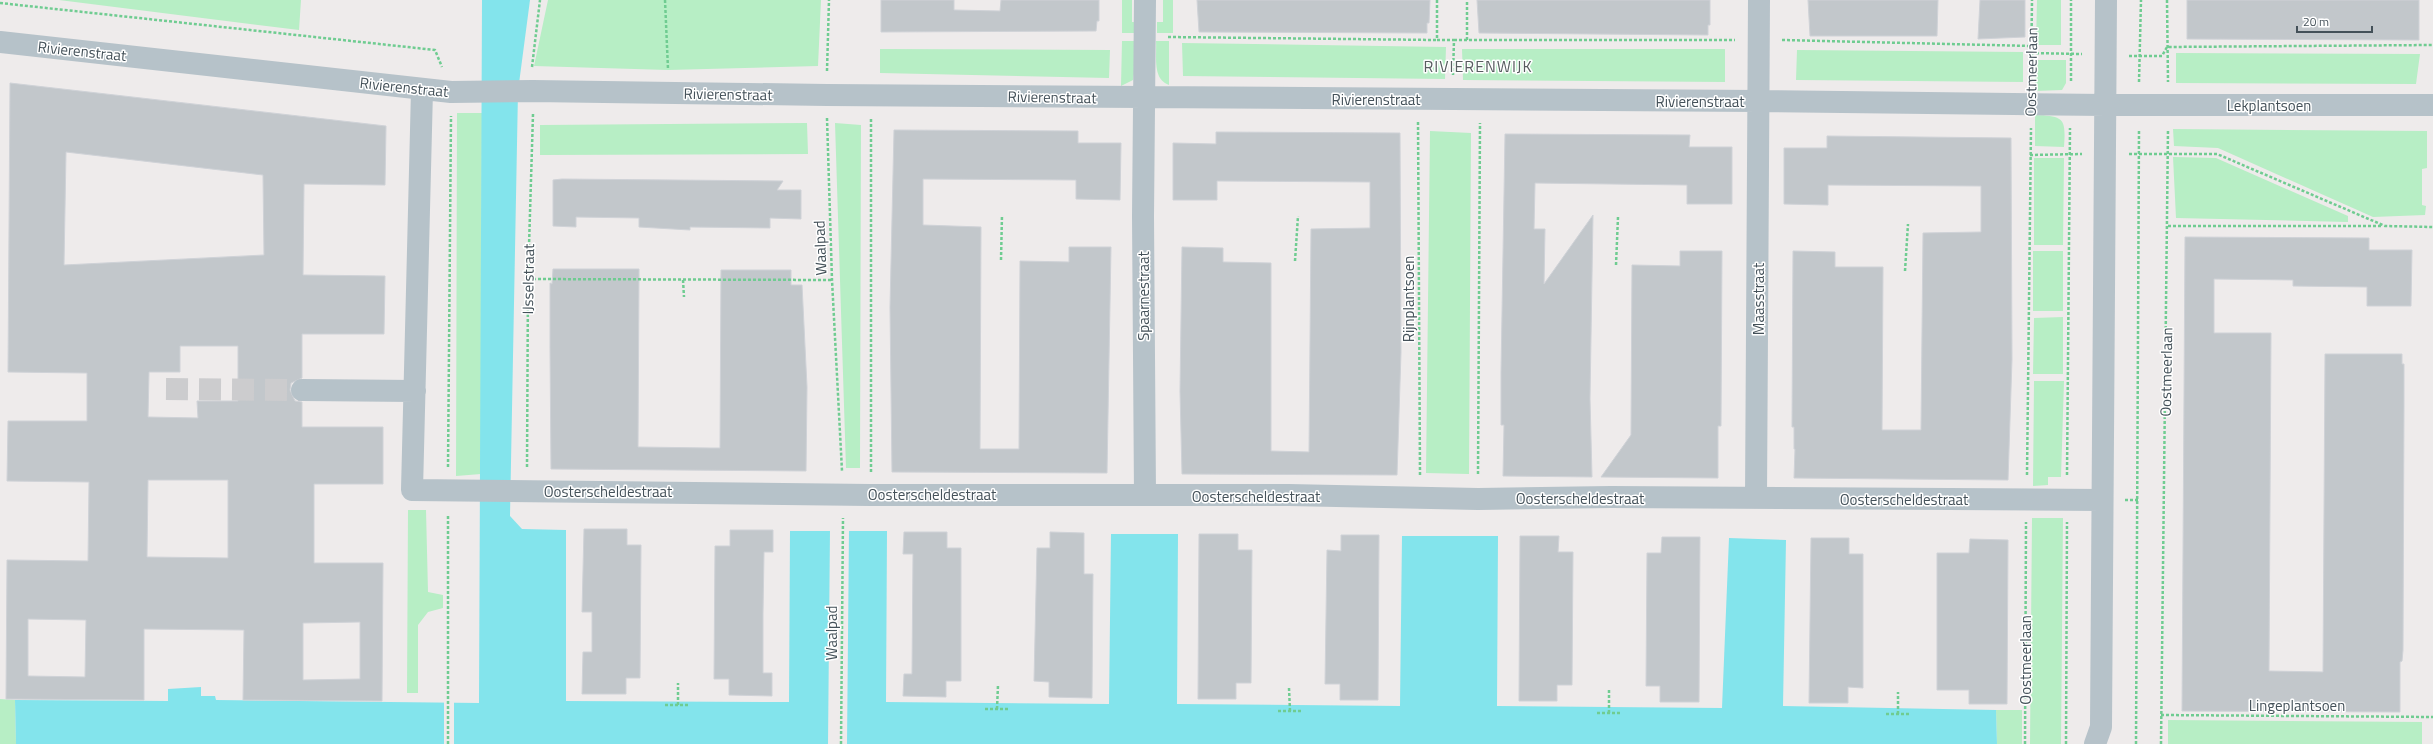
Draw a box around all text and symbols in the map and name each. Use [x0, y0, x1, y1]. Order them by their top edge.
scale bar [2297, 8, 2372, 34]
text: 20 m [2303, 12, 2329, 31]
street label: Oostmeerlaan [2019, 27, 2043, 117]
street label: Rivierenstraat [37, 35, 128, 67]
district label: RIVIERENWIJK [1423, 54, 1533, 78]
street label: Rivierenstraat [359, 71, 450, 103]
street label: Rivierenstraat [683, 82, 773, 106]
street label: Rivierenstraat [1007, 85, 1097, 109]
street label: Rivierenstraat [1332, 88, 1421, 111]
street label: Rivierenstraat [1656, 90, 1745, 113]
street label: Lekplantsoen [2227, 94, 2311, 117]
street label: Waalpad [808, 220, 832, 276]
street label: IJsselstraat [516, 243, 540, 315]
street label: Spaarnestraat [1132, 250, 1155, 341]
street label: Rijnplantsoen [1397, 256, 1420, 342]
street label: Maasstraat [1747, 262, 1770, 335]
street label: Oostmeerlaan [2154, 327, 2178, 417]
street label: Oosterscheldestraat [544, 480, 673, 503]
street label: Oosterscheldestraat [868, 483, 997, 506]
street label: Oosterscheldestraat [1192, 485, 1321, 508]
street label: Oosterscheldestraat [1516, 487, 1645, 510]
street label: Oosterscheldestraat [1840, 488, 1969, 511]
street label: Waalpad [820, 606, 843, 660]
street label: Oostmeerlaan [2014, 615, 2037, 705]
street label: Lingeplantsoen [2249, 694, 2345, 717]

